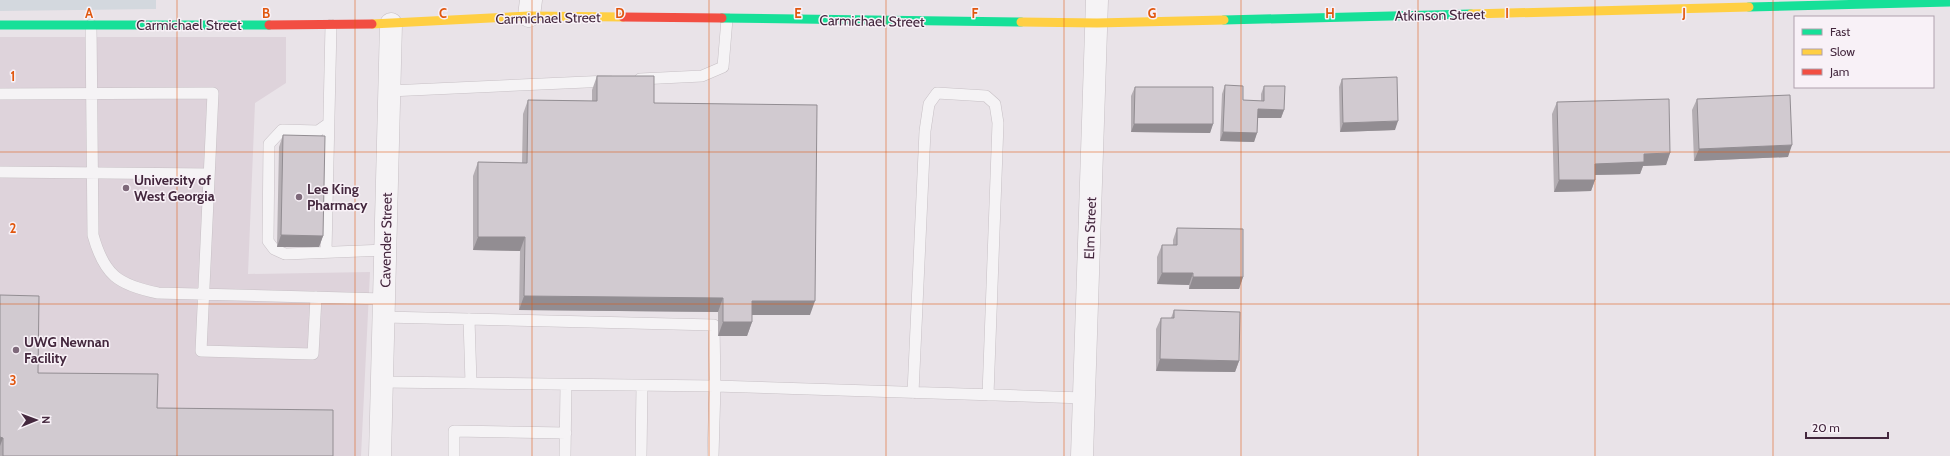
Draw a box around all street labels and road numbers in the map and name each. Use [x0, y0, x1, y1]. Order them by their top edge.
street label: Atkinson Street [1395, 5, 1486, 25]
street label: Carmichael Street [495, 8, 601, 28]
street label: Carmichael Street [819, 11, 925, 31]
street label: Carmichael Street [136, 16, 242, 34]
street label: Cavender Street [376, 192, 396, 288]
street label: Elm Street [1080, 196, 1100, 260]

